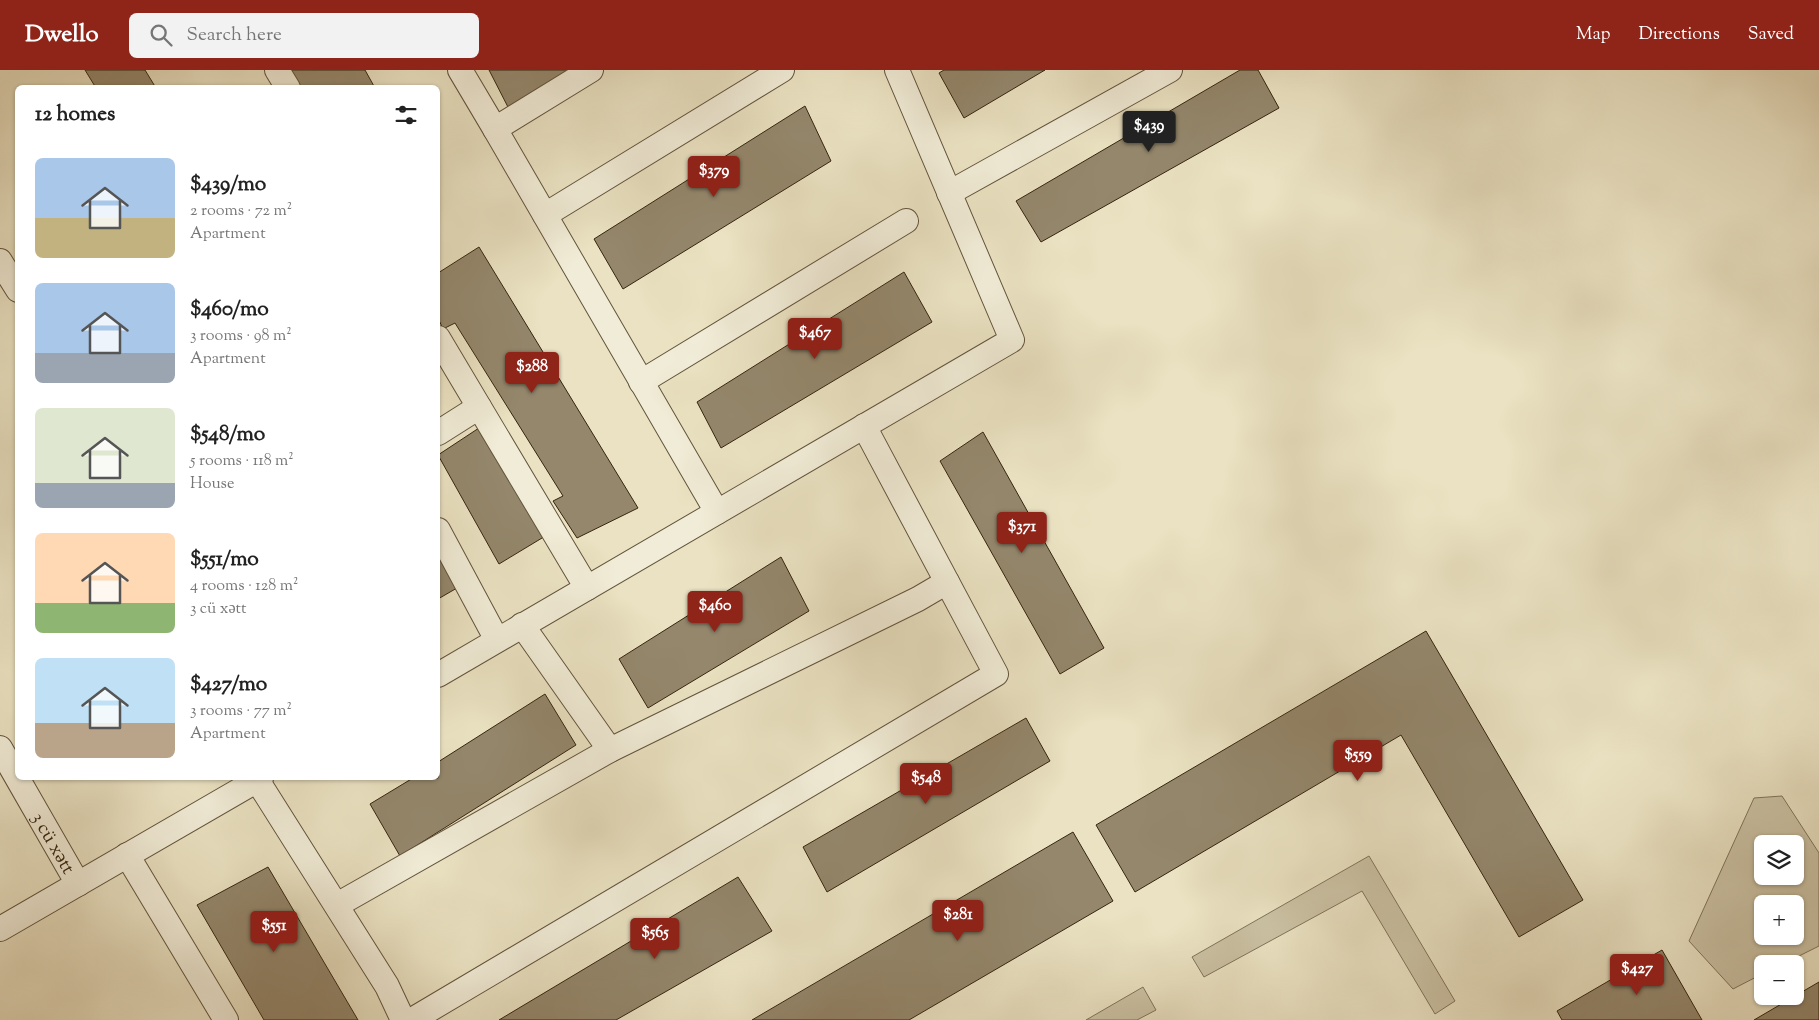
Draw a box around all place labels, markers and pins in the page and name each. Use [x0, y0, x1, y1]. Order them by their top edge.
pin: $439 [1119, 111, 1179, 153]
pin: $379 [684, 156, 744, 198]
pin: $467 [785, 318, 845, 360]
pin: $288 [502, 352, 562, 394]
pin: $371 [992, 512, 1052, 554]
pin: $460 [685, 590, 745, 633]
pin: $559 [1328, 740, 1388, 782]
pin: $548 [896, 762, 956, 805]
pin: $281 [928, 900, 988, 942]
pin: $551 [244, 910, 304, 953]
pin: $565 [625, 918, 685, 960]
pin: $427 [1607, 954, 1667, 996]

